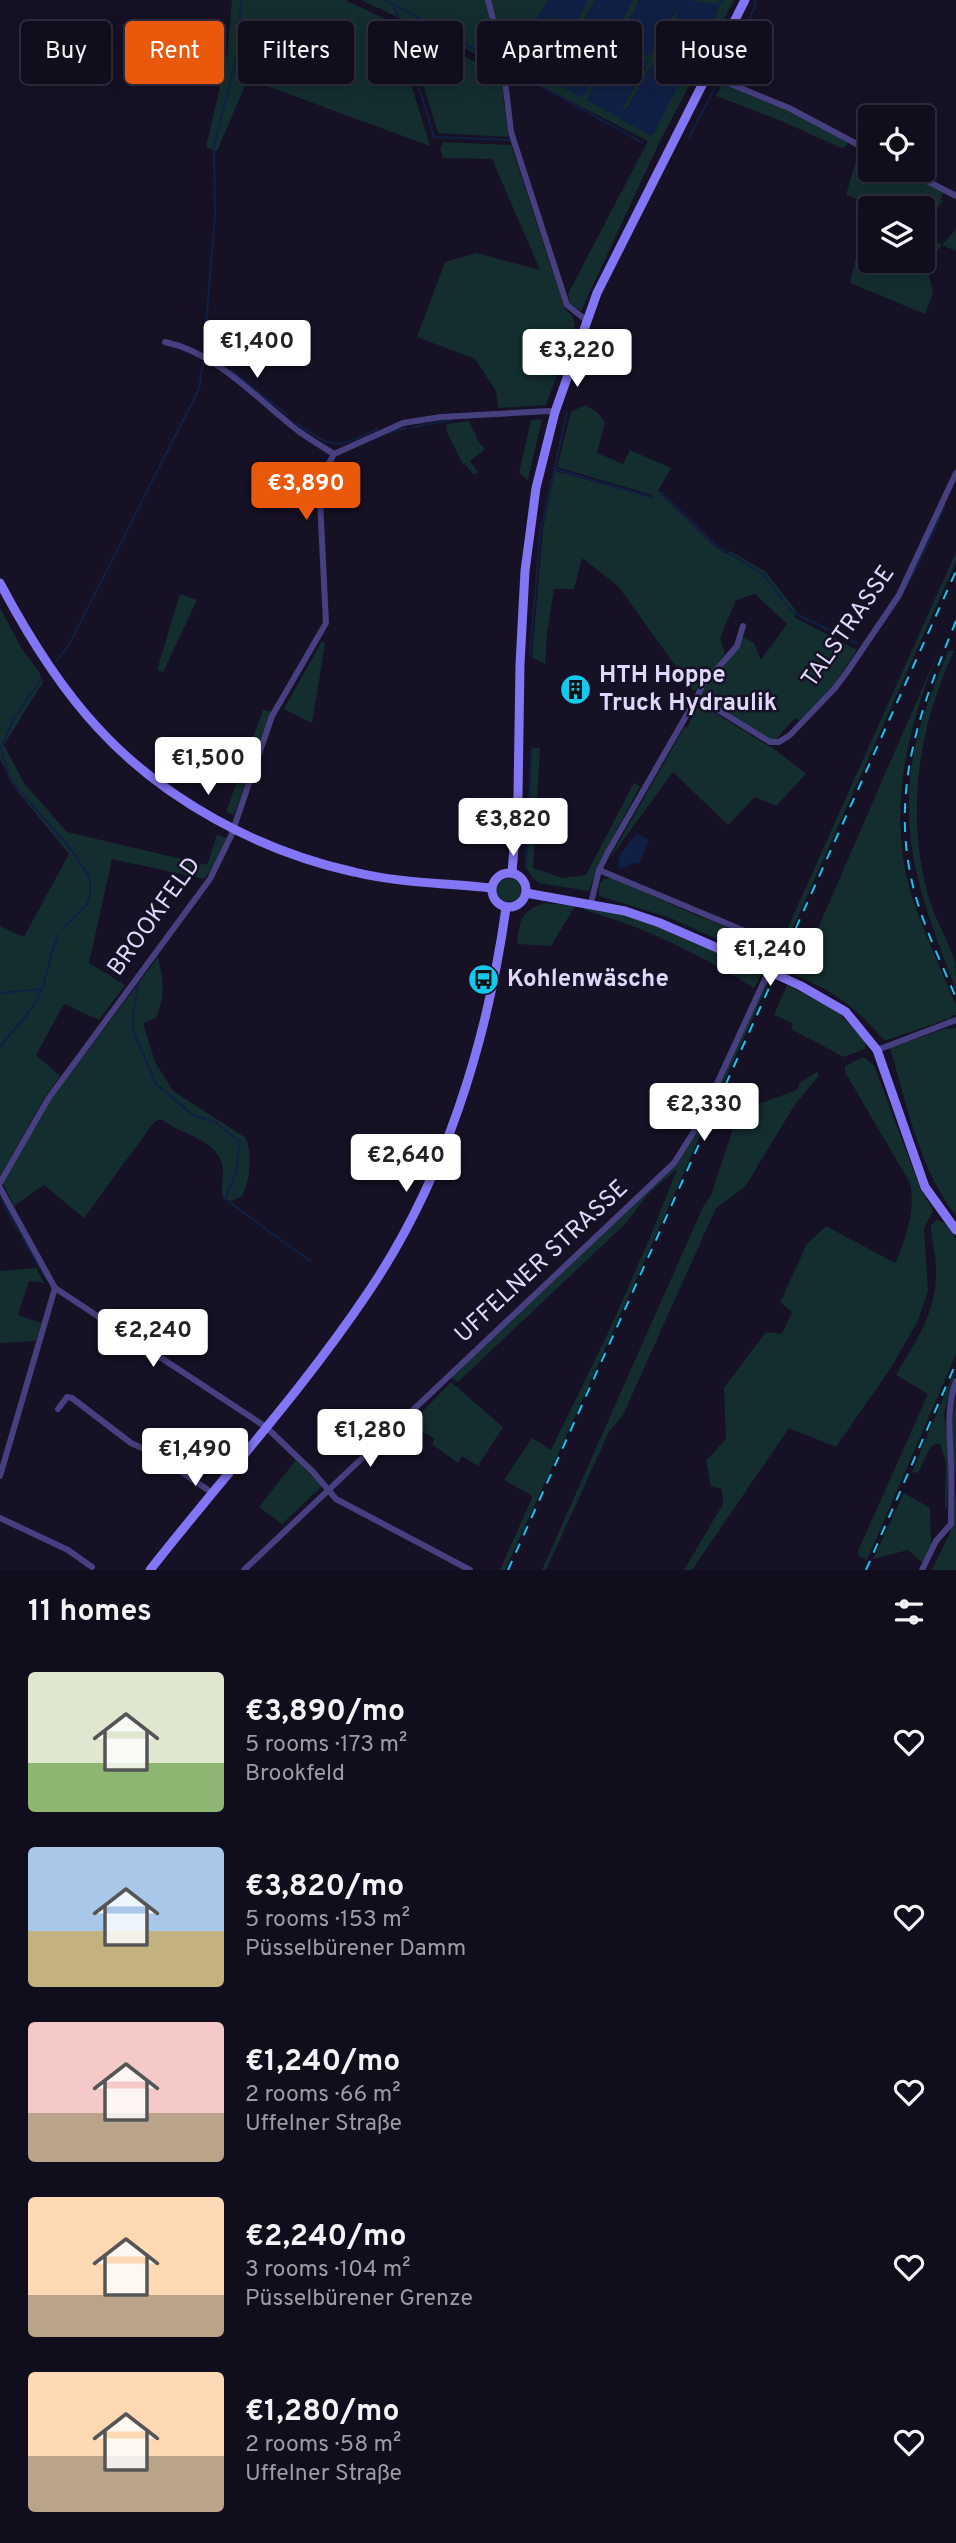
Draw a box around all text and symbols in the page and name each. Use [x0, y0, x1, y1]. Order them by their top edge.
chip: Buy [21, 21, 111, 84]
chip: Rent [125, 21, 224, 84]
chip: Filters [238, 21, 354, 84]
chip: New [368, 21, 463, 84]
chip: Apartment [477, 21, 642, 84]
chip: House [656, 21, 772, 84]
map controls [858, 105, 935, 273]
button: locate [858, 105, 935, 182]
button: layers [858, 196, 935, 273]
pin: €1,400 [200, 320, 314, 380]
text: €1,400 [220, 328, 294, 357]
pin: €3,220 [520, 330, 634, 389]
text: €3,220 [539, 337, 615, 366]
pin: €3,890 [249, 462, 363, 522]
text: €3,890 [267, 470, 345, 499]
street label: TALSTRASSE [796, 560, 902, 694]
place label: HTH Hoppe Truck Hydraulik [599, 661, 777, 719]
building icon: HTH Hoppe Truck Hydraulik [559, 673, 593, 707]
pin: €1,500 [151, 738, 265, 797]
text: €1,500 [171, 745, 245, 774]
pin: €3,820 [456, 798, 570, 858]
text: €3,820 [475, 806, 551, 835]
street label: BROOKFELD [102, 852, 208, 982]
pin: €1,240 [713, 928, 827, 988]
text: €1,240 [733, 936, 807, 965]
bus stop icon: Kohlenwäsche [467, 963, 501, 997]
place label: Kohlenwäsche [507, 965, 669, 995]
pin: €2,330 [647, 1084, 761, 1143]
text: €2,330 [666, 1091, 742, 1120]
pin: €2,640 [349, 1134, 463, 1194]
text: €2,640 [367, 1142, 445, 1171]
street label: UFFELNER STRASSE [449, 1174, 635, 1350]
pin: €2,240 [96, 1310, 210, 1369]
text: €2,240 [114, 1317, 192, 1346]
pin: €1,280 [313, 1410, 427, 1469]
text: €1,280 [333, 1417, 407, 1446]
pin: €1,490 [138, 1428, 252, 1488]
text: €1,490 [158, 1436, 232, 1465]
icon: filters [890, 1593, 928, 1631]
text: 11 homes [28, 1594, 152, 1631]
text: €3,890/mo [245, 1694, 405, 1731]
icon: home [84, 1700, 168, 1784]
icon: heart [890, 1723, 928, 1761]
text: 5 rooms · 173 m² [245, 1731, 407, 1760]
text: Brookfeld [245, 1760, 345, 1789]
text: €3,820/mo [245, 1869, 404, 1906]
icon: home [84, 1875, 168, 1959]
icon: heart [890, 1898, 928, 1936]
text: 5 rooms · 153 m² [245, 1906, 410, 1935]
text: Püsselbürener Damm [245, 1935, 466, 1964]
text: €1,240/mo [245, 2044, 400, 2081]
icon: home [84, 2050, 168, 2134]
icon: heart [890, 2073, 928, 2111]
text: 2 rooms · 66 m² [245, 2081, 401, 2110]
text: Uffelner Straße [245, 2110, 402, 2139]
text: €2,240/mo [245, 2219, 406, 2256]
icon: home [84, 2225, 168, 2309]
icon: heart [890, 2248, 928, 2286]
text: 3 rooms · 104 m² [245, 2256, 410, 2285]
text: Püsselbürener Grenze [245, 2285, 473, 2314]
text: €1,280/mo [245, 2394, 399, 2431]
icon: home [84, 2400, 168, 2484]
icon: heart [890, 2423, 928, 2461]
text: 2 rooms · 58 m² [245, 2431, 401, 2460]
text: Uffelner Straße [245, 2460, 402, 2489]

